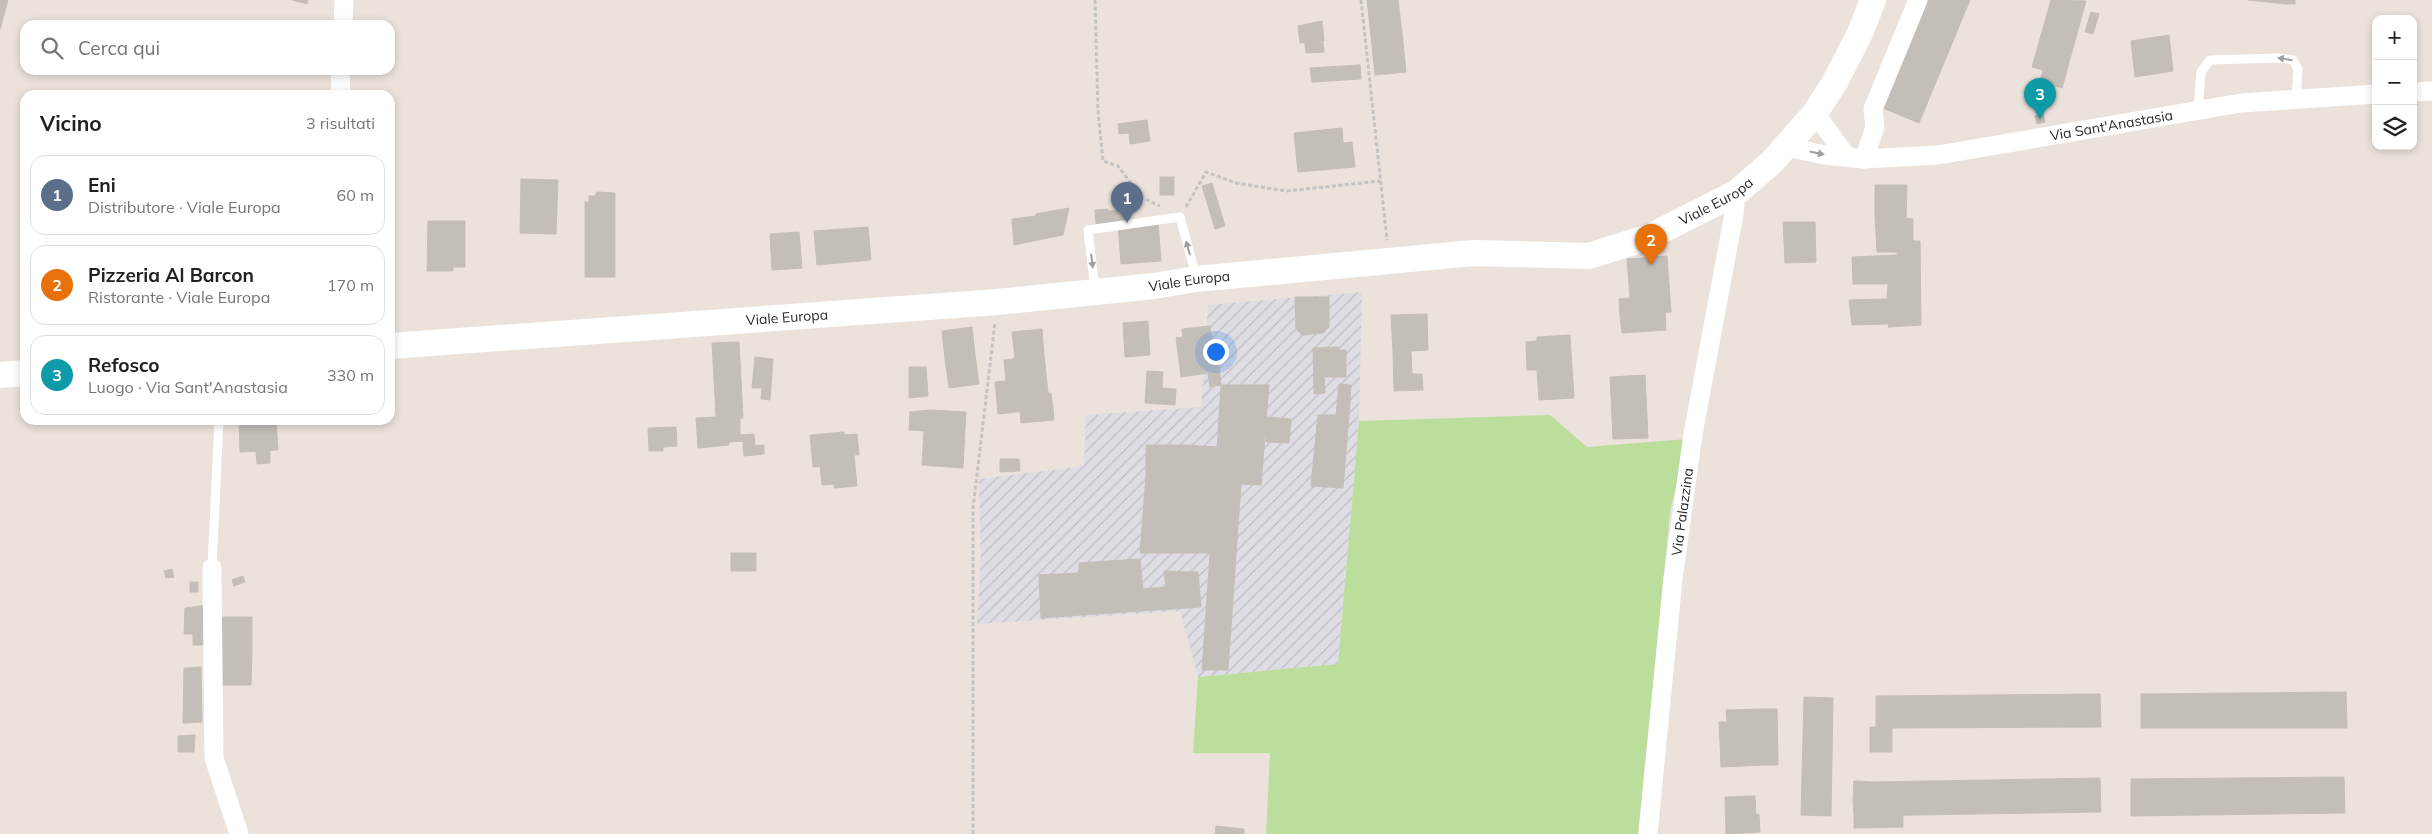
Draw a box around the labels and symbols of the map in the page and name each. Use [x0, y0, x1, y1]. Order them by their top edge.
one-way arrow [2277, 55, 2293, 63]
pin: 3 [2024, 78, 2056, 119]
street label: Via Sant'Anastasia [2049, 106, 2174, 145]
one-way arrow [1809, 149, 1824, 157]
street label: Viale Europa [1676, 173, 1757, 229]
pin: 1 [1111, 182, 1143, 223]
pin: 2 [1635, 224, 1667, 265]
one-way arrow [1184, 240, 1192, 255]
one-way arrow [1088, 253, 1096, 269]
street label: Viale Europa [1148, 267, 1231, 296]
street label: Viale Europa [745, 305, 829, 329]
your location [1203, 339, 1229, 365]
street label: Via Palazzina [1667, 467, 1697, 557]

